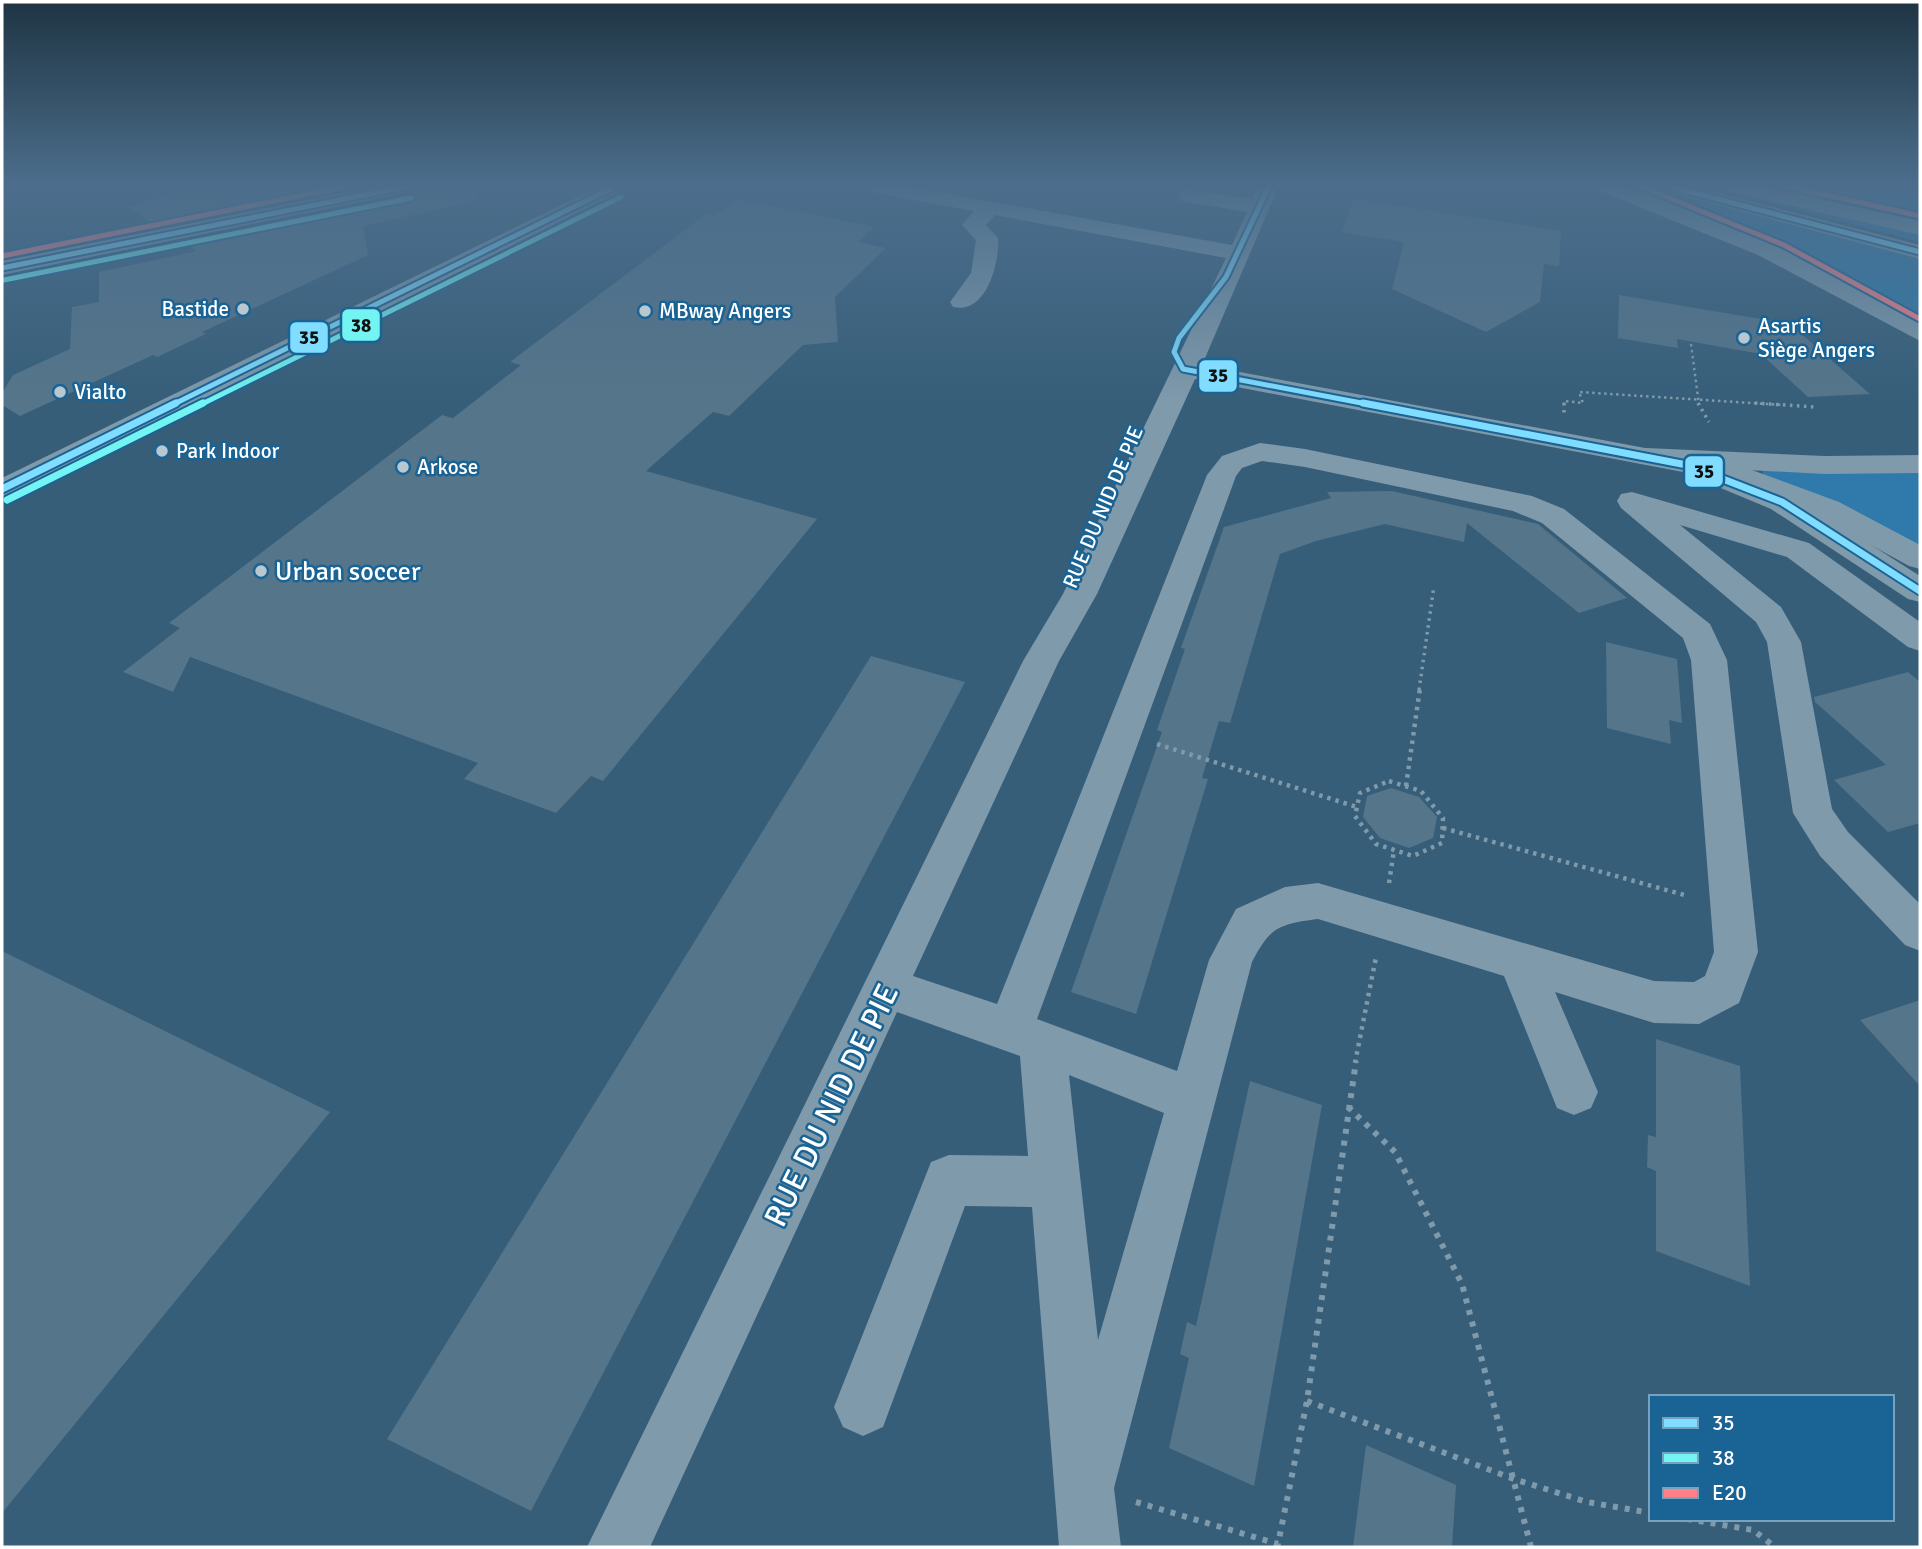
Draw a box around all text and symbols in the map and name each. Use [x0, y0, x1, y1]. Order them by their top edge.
place label: Bastide [162, 296, 229, 322]
place label: MBway Angers [659, 298, 791, 324]
marker: Bastide [235, 301, 251, 317]
marker: MBway Angers [637, 303, 653, 319]
line badge: 38 [341, 308, 381, 342]
place label: Asartis Siège Angers [1758, 313, 1875, 363]
text: 38 [351, 314, 371, 338]
line badge: 35 [289, 321, 329, 354]
text: 35 [299, 326, 319, 350]
marker: Asartis Siège Angers [1736, 330, 1752, 346]
line badge: 35 [1198, 359, 1238, 393]
text: 35 [1208, 364, 1228, 388]
place label: Vialto [74, 379, 126, 405]
marker: Vialto [52, 384, 68, 400]
street label: RUE DU NID DE PIE [1057, 422, 1149, 592]
place label: Park Indoor [176, 438, 280, 464]
marker: Park Indoor [154, 443, 170, 459]
place label: Arkose [417, 454, 478, 480]
line badge: 35 [1684, 455, 1724, 488]
marker: Arkose [395, 459, 411, 475]
text: 35 [1694, 460, 1714, 484]
place label: Urban soccer [275, 556, 421, 588]
marker: Urban soccer [253, 563, 269, 579]
street label: RUE DU NID DE PIE [756, 978, 907, 1233]
legend [1649, 1395, 1894, 1521]
text: 35 [1712, 1410, 1735, 1436]
text: 38 [1712, 1445, 1735, 1471]
text: E20 [1712, 1480, 1747, 1506]

